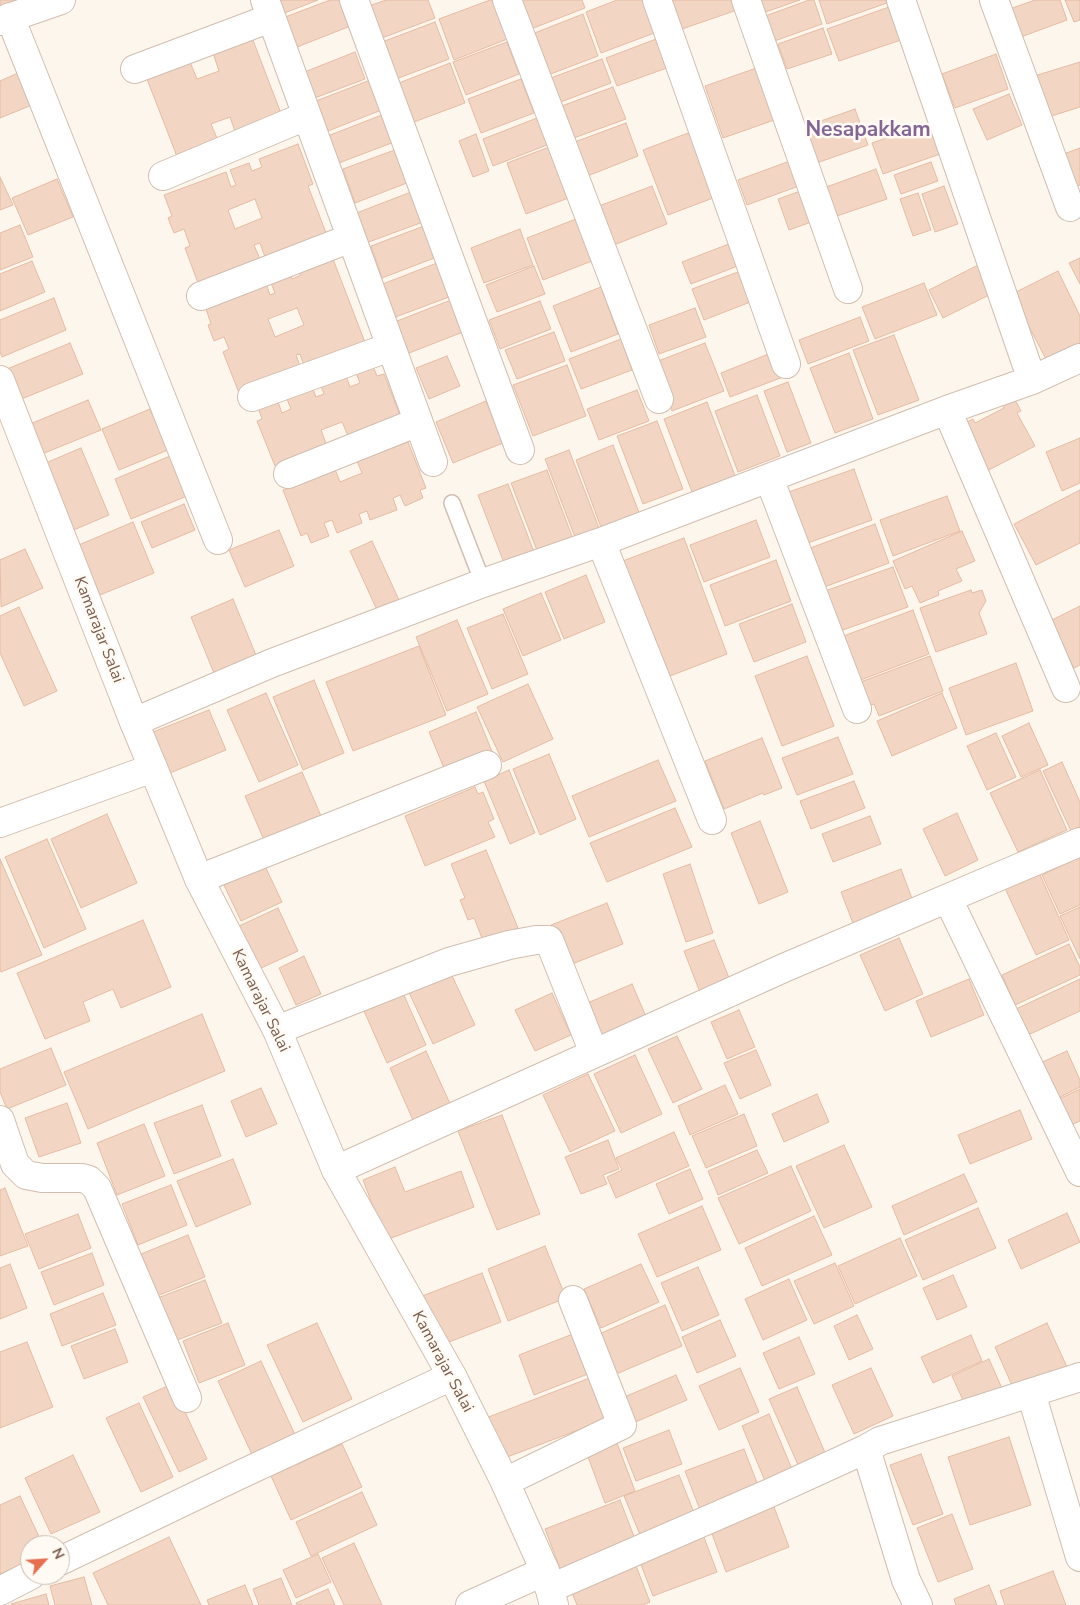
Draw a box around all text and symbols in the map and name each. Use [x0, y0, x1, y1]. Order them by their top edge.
district label: Nesapakkam [805, 118, 931, 144]
street label: Kamarajar Salai [69, 574, 127, 686]
street label: Kamarajar Salai [227, 946, 293, 1056]
street label: Kamarajar Salai [407, 1308, 477, 1416]
north arrow [20, 1535, 70, 1585]
text: N [47, 1545, 69, 1563]

